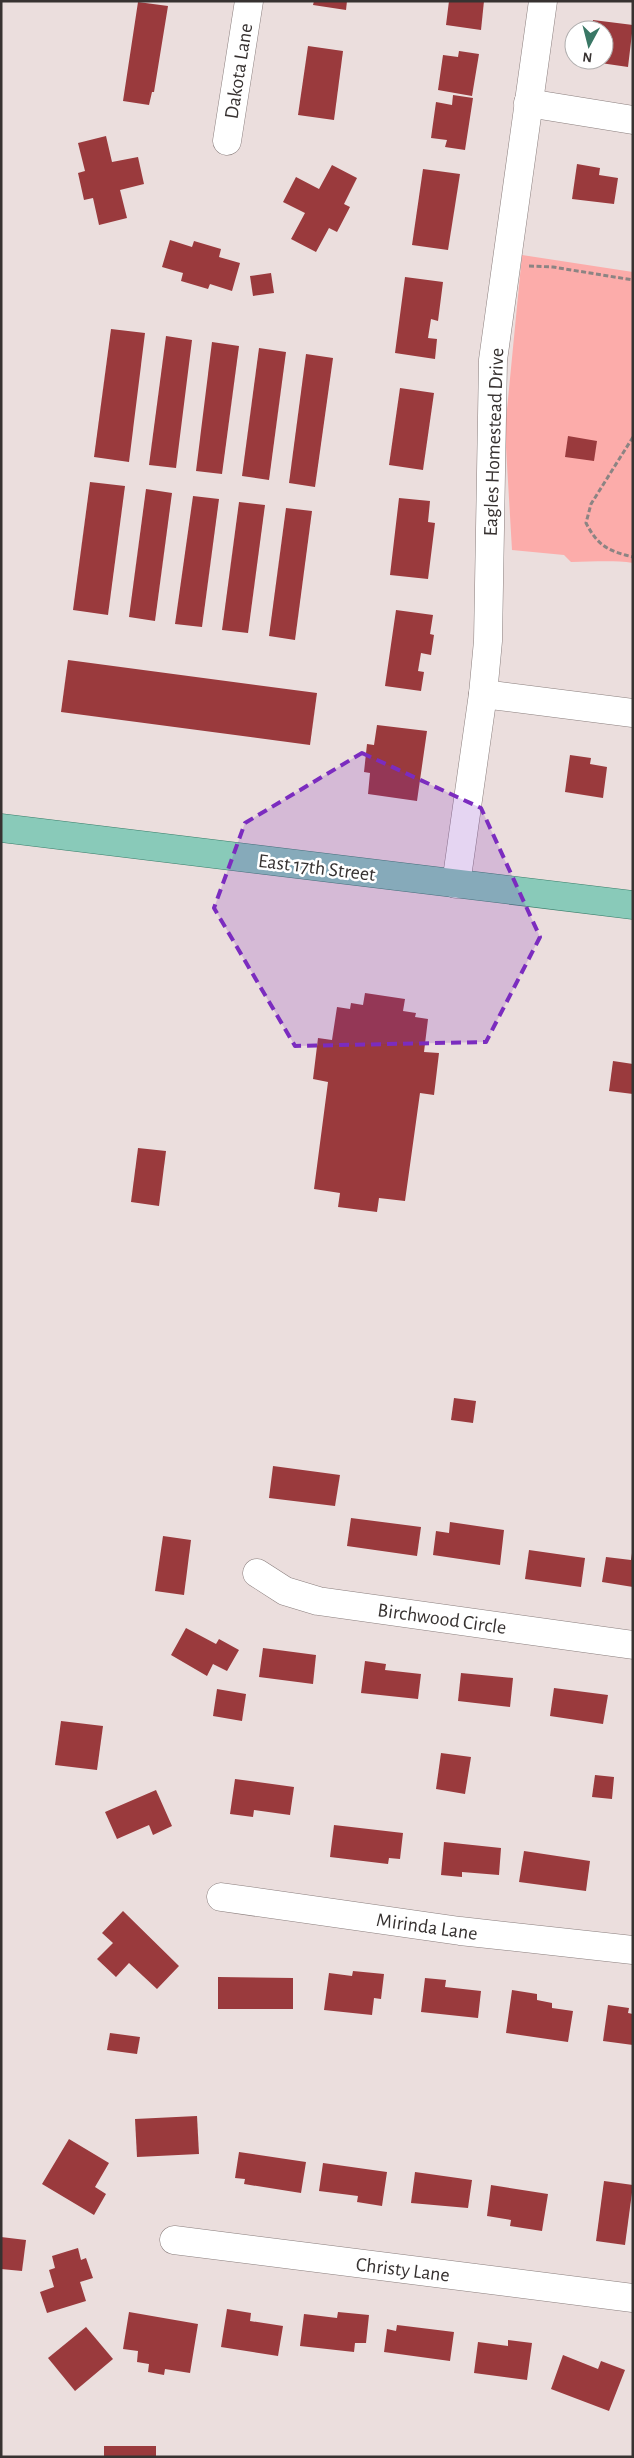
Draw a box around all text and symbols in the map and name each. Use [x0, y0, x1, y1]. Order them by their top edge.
north arrow [564, 20, 614, 70]
street label: Dakota Lane [222, 22, 256, 120]
text: N [582, 49, 593, 64]
street label: Eagles Homestead Drive [481, 348, 507, 537]
street label: East 17th Street [257, 851, 377, 885]
street label: Birchwood Circle [376, 1600, 508, 1638]
street label: Mirinda Lane [375, 1910, 479, 1944]
street label: Christy Lane [355, 2254, 451, 2286]

